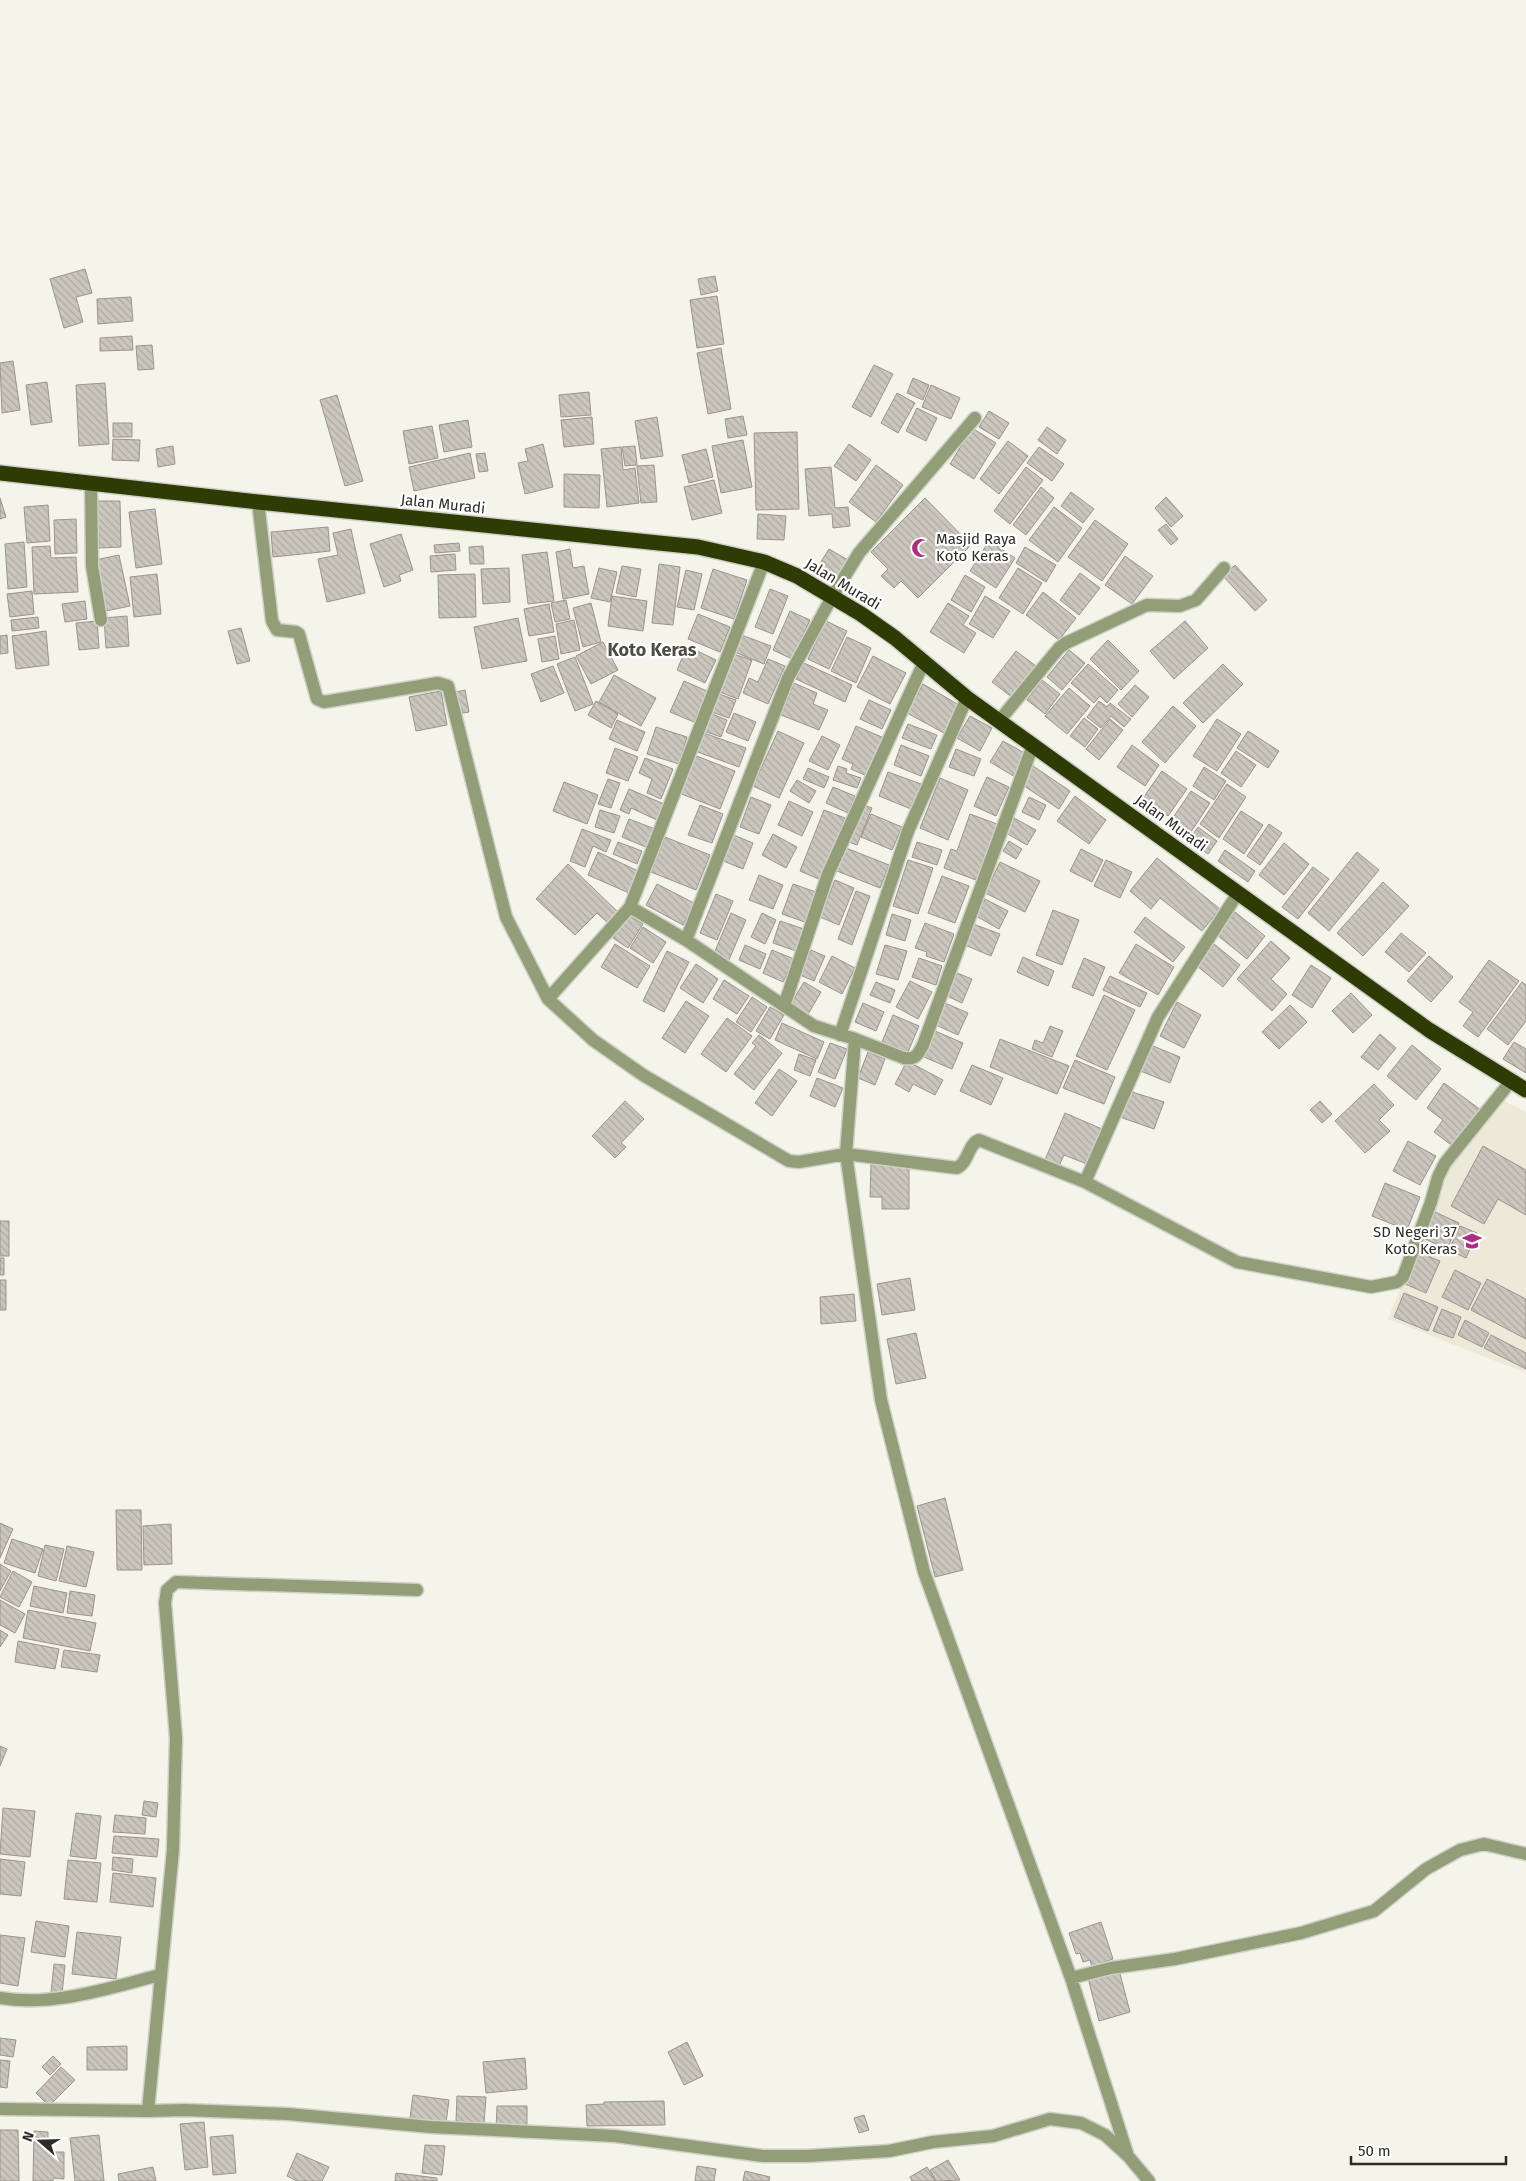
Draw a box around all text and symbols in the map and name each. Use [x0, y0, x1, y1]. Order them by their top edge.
street label: Jalan Muradi [400, 491, 486, 517]
place label: Masjid Raya Koto Keras [936, 530, 1016, 565]
mosque icon: Masjid Raya Koto Keras [910, 537, 932, 559]
street label: Jalan Muradi [802, 554, 884, 614]
district label: Koto Keras [608, 639, 697, 661]
street label: Jalan Muradi [1131, 791, 1211, 855]
place label: SD Negeri 37 Koto Keras [1373, 1223, 1457, 1258]
school or university icon: SD Negeri 37 Koto Keras [1461, 1230, 1483, 1252]
north arrow [15, 2116, 65, 2166]
text: N [19, 2129, 38, 2144]
scale bar [1351, 2134, 1506, 2166]
text: 50 m [1358, 2142, 1391, 2160]

